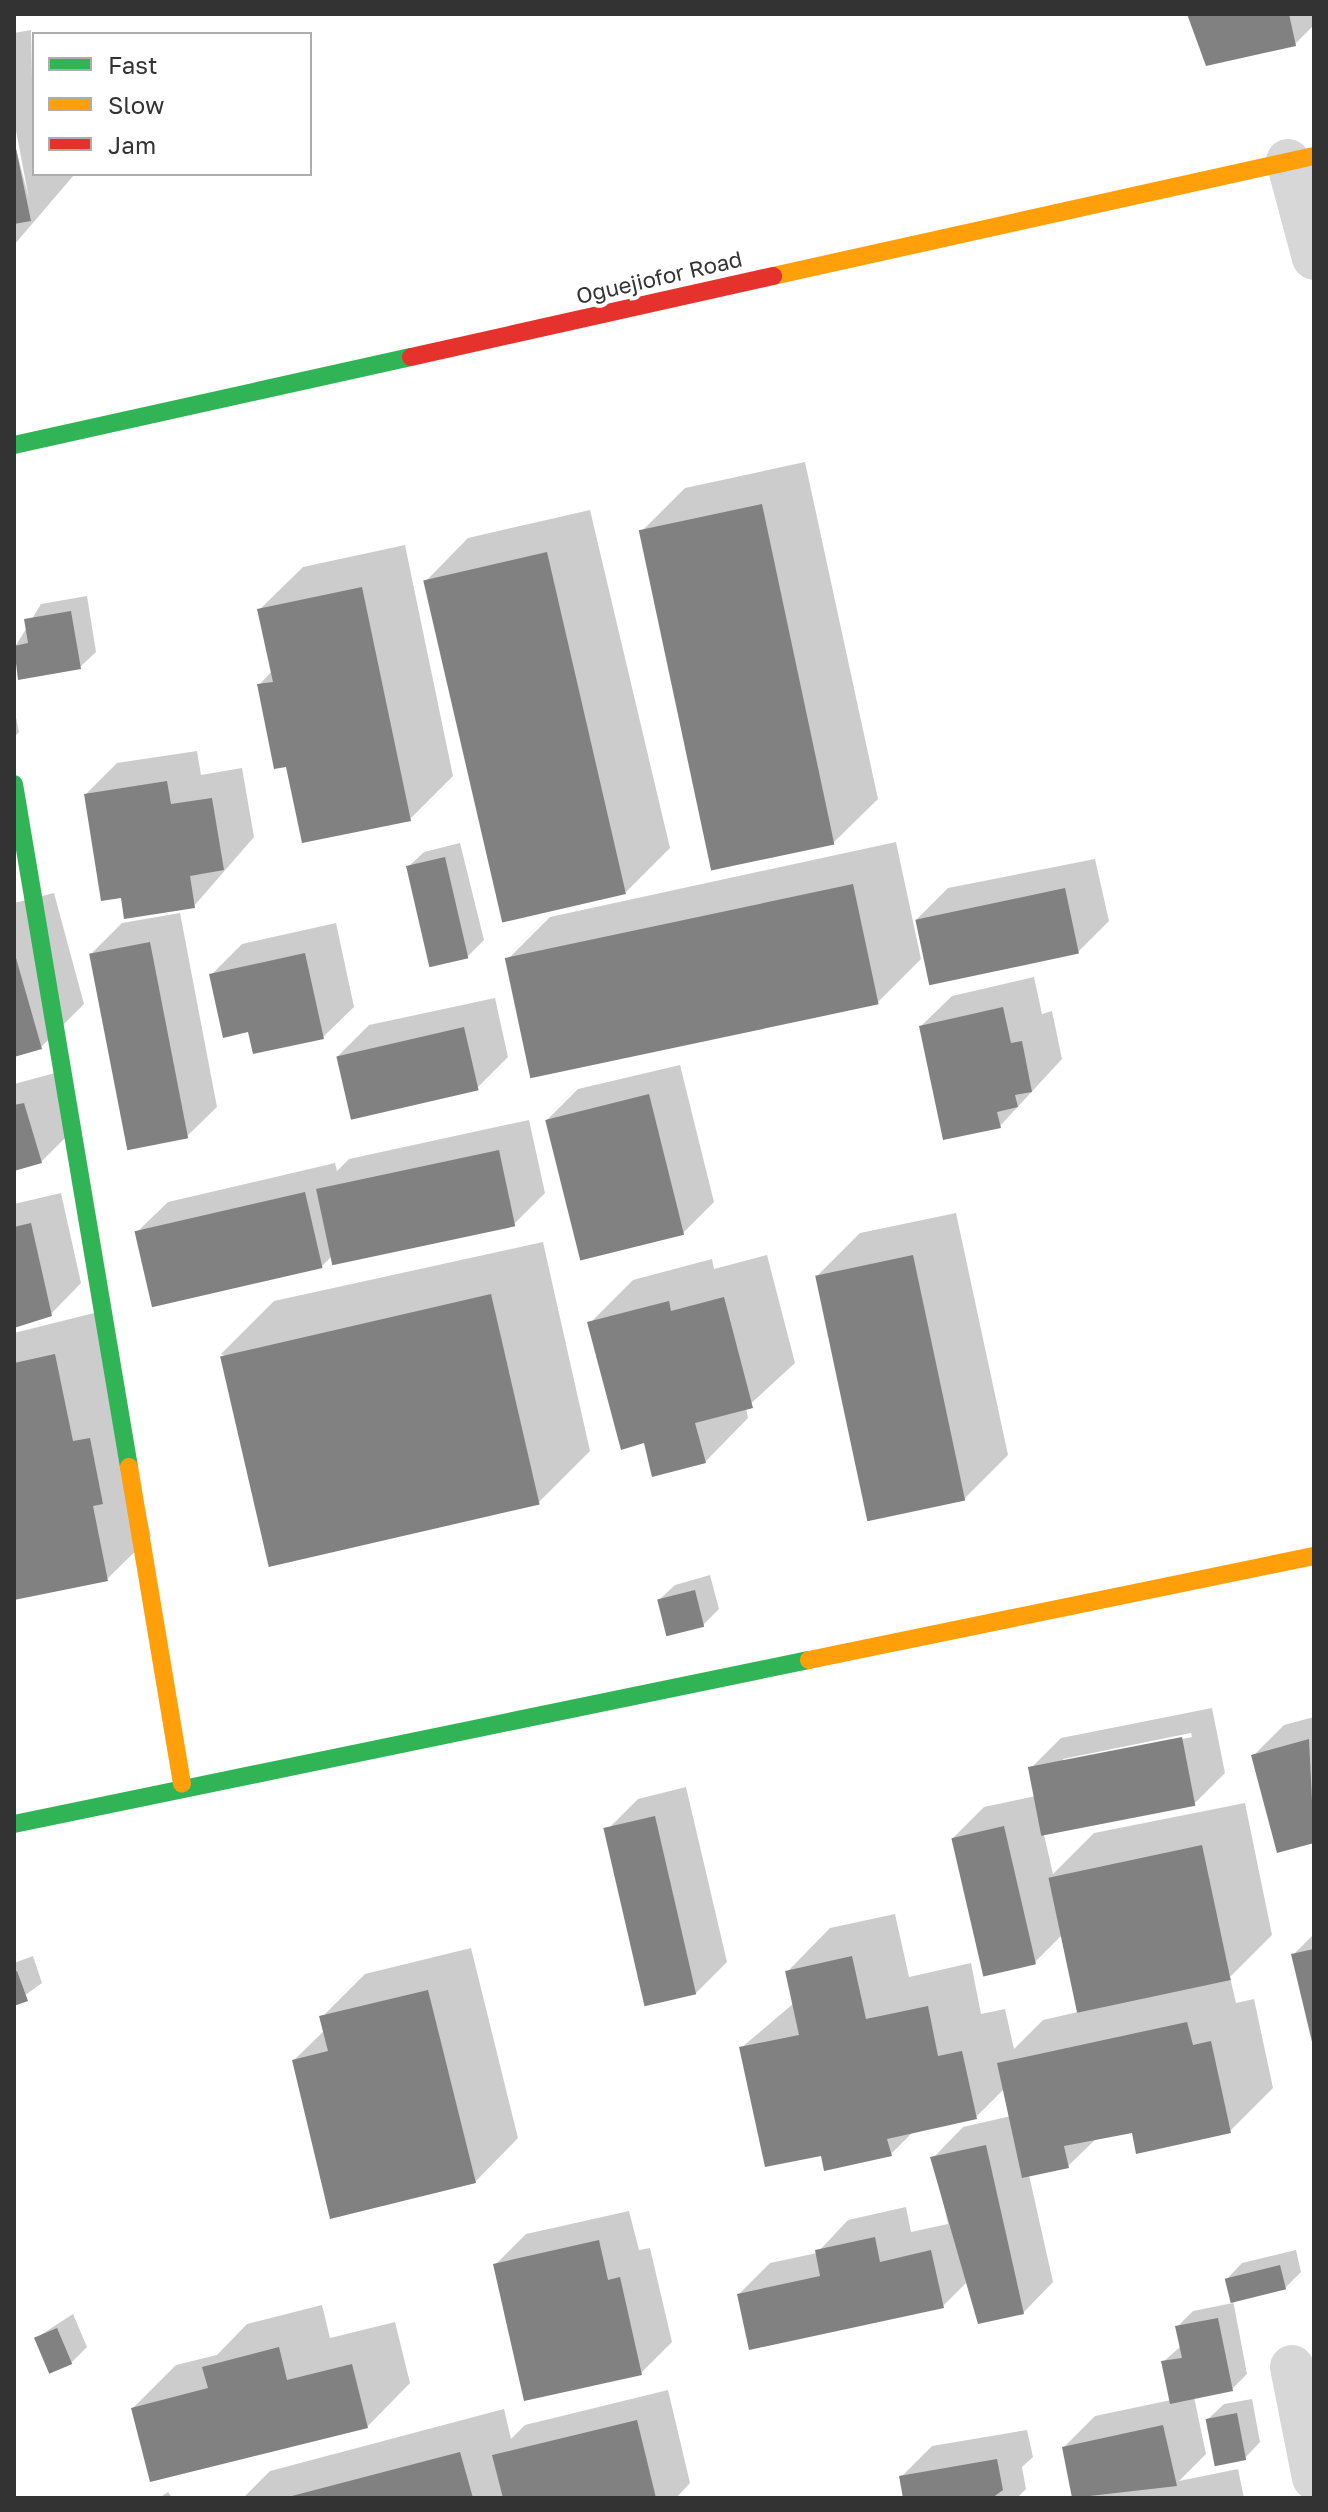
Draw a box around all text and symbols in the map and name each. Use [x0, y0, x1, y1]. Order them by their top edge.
legend [32, 32, 312, 176]
text: Fast [108, 50, 158, 79]
text: Slow [108, 90, 164, 119]
text: Jam [108, 130, 156, 159]
street label: Oguejiofor Road [573, 245, 745, 309]

